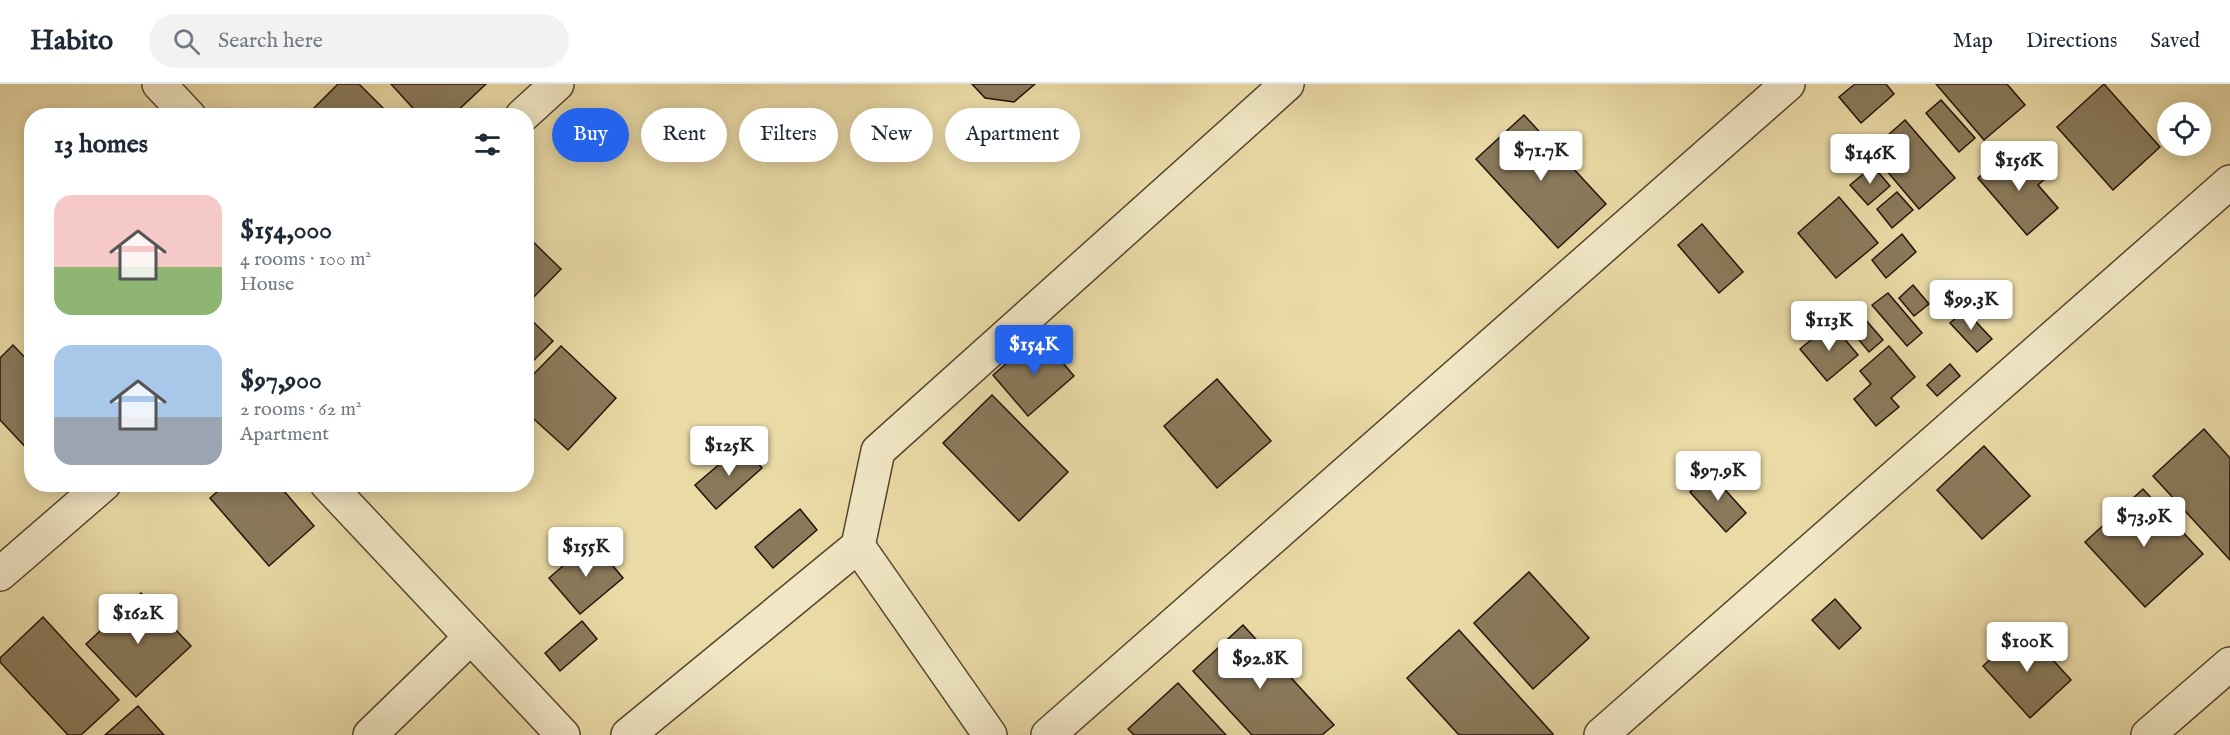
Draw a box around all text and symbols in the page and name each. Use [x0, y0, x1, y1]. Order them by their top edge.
search box [149, 14, 569, 68]
text: Habito [30, 24, 113, 59]
icon: search [170, 25, 203, 58]
text: Search here [218, 27, 323, 55]
text: Map [1953, 28, 1993, 55]
text: Directions [2026, 28, 2117, 55]
text: Saved [2150, 28, 2200, 55]
map controls [2157, 102, 2211, 156]
button: locate [2157, 102, 2211, 156]
chip: Buy [552, 108, 629, 162]
chip: Rent [641, 108, 727, 162]
chip: Filters [739, 108, 838, 162]
chip: New [850, 108, 933, 162]
chip: Apartment [945, 108, 1080, 162]
text: 13 homes [54, 128, 148, 161]
icon: filters [471, 128, 504, 161]
pin: $71.7K [1492, 131, 1590, 182]
pin: $146K [1828, 134, 1912, 185]
text: $71.7K [1514, 138, 1568, 163]
text: $146K [1844, 141, 1896, 166]
pin: $156K [1977, 141, 2061, 192]
text: $156K [1995, 148, 2043, 173]
text: $154,000 [240, 214, 332, 247]
icon: home [102, 219, 174, 291]
text: 4 rooms · 100 m² [240, 247, 371, 272]
text: House [240, 272, 294, 297]
pin: $99.3K [1922, 280, 2020, 331]
text: $99.3K [1944, 287, 1998, 312]
pin: $113K [1787, 301, 1871, 352]
text: $113K [1805, 308, 1853, 333]
pin: $154K [992, 325, 1076, 376]
text: $154K [1009, 332, 1059, 357]
text: $97,900 [240, 364, 322, 397]
icon: home [102, 369, 174, 441]
text: 2 rooms · 62 m² [240, 397, 362, 422]
text: Apartment [240, 422, 329, 447]
pin: $125K [687, 426, 771, 477]
text: $125K [704, 433, 754, 458]
pin: $97.9K [1669, 451, 1767, 502]
text: $97.9K [1690, 458, 1746, 483]
pin: $73.9K [2095, 497, 2193, 548]
text: $73.9K [2116, 504, 2172, 529]
pin: $155K [544, 527, 628, 578]
text: $155K [562, 534, 610, 559]
pin: $162K [96, 594, 180, 645]
text: $162K [113, 601, 163, 626]
pin: $100K [1985, 622, 2069, 673]
text: $100K [2001, 629, 2053, 654]
pin: $92.8K [1211, 639, 1309, 690]
text: $92.8K [1232, 646, 1288, 671]

